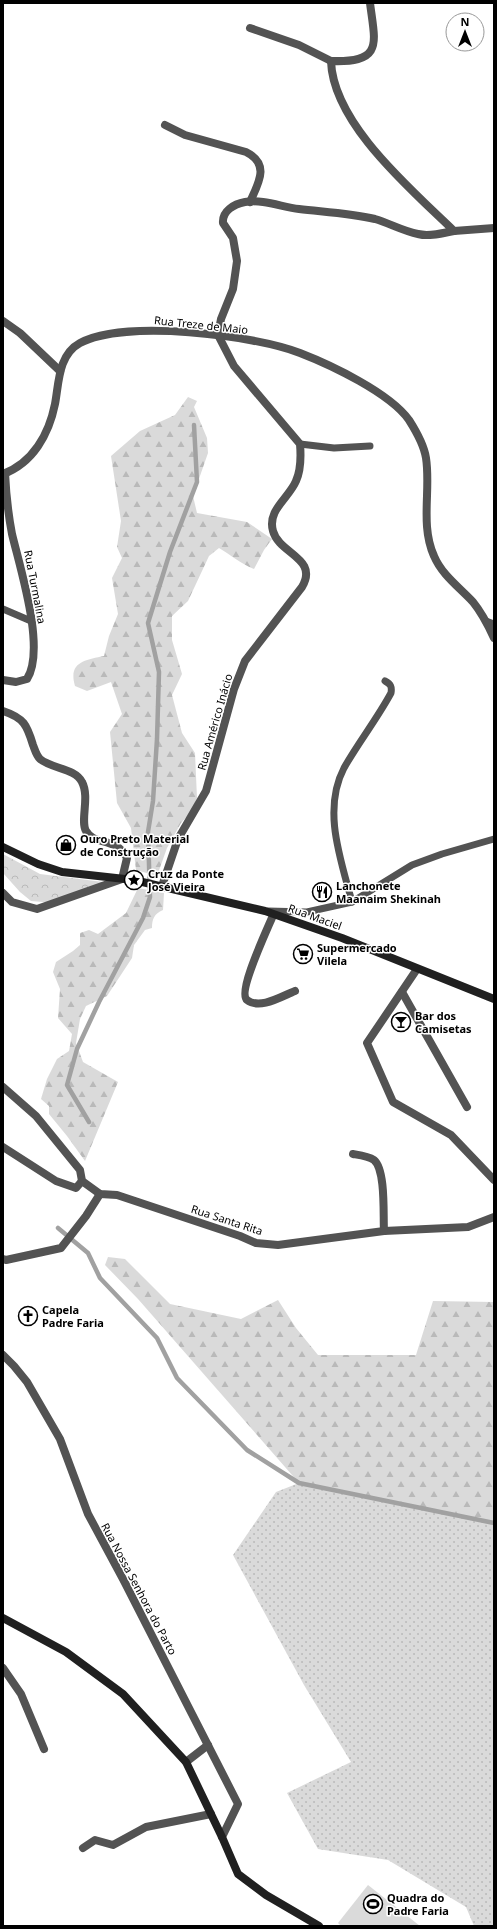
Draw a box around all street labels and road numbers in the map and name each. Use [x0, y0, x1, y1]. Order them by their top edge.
street label: Rua Treze de Maio [153, 312, 249, 337]
street label: Rua Turmalina [21, 549, 50, 625]
street label: Rua Américo Inácio [194, 671, 236, 772]
street label: Rua Maciel [286, 900, 344, 933]
street label: Rua Santa Rita [189, 1201, 265, 1238]
street label: Rua Nossa Senhora do Parto [98, 1520, 181, 1658]

